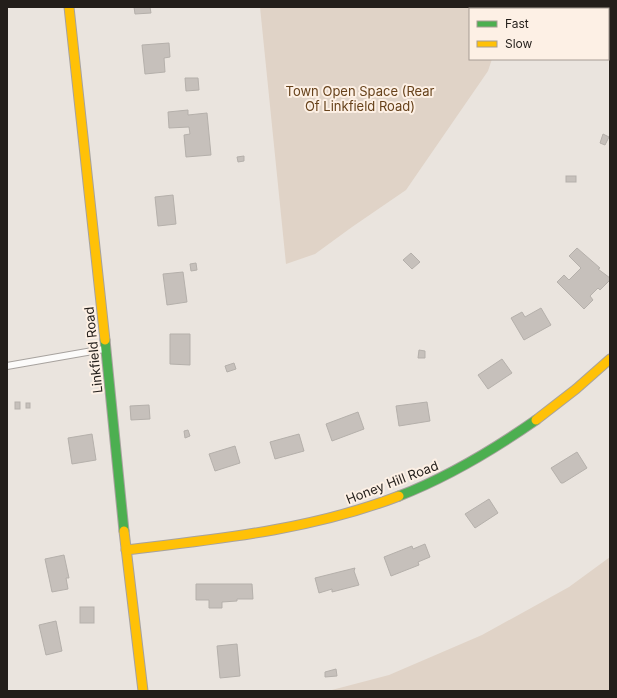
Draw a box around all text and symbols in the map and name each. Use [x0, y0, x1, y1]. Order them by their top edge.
legend [469, 8, 609, 60]
text: Fast [505, 16, 529, 31]
text: Slow [505, 36, 533, 51]
park label: Town Open Space (Rear Of Linkfield Road) [286, 83, 435, 114]
street label: Linkfield Road [80, 306, 106, 394]
street label: Honey Hill Road [344, 457, 440, 507]

